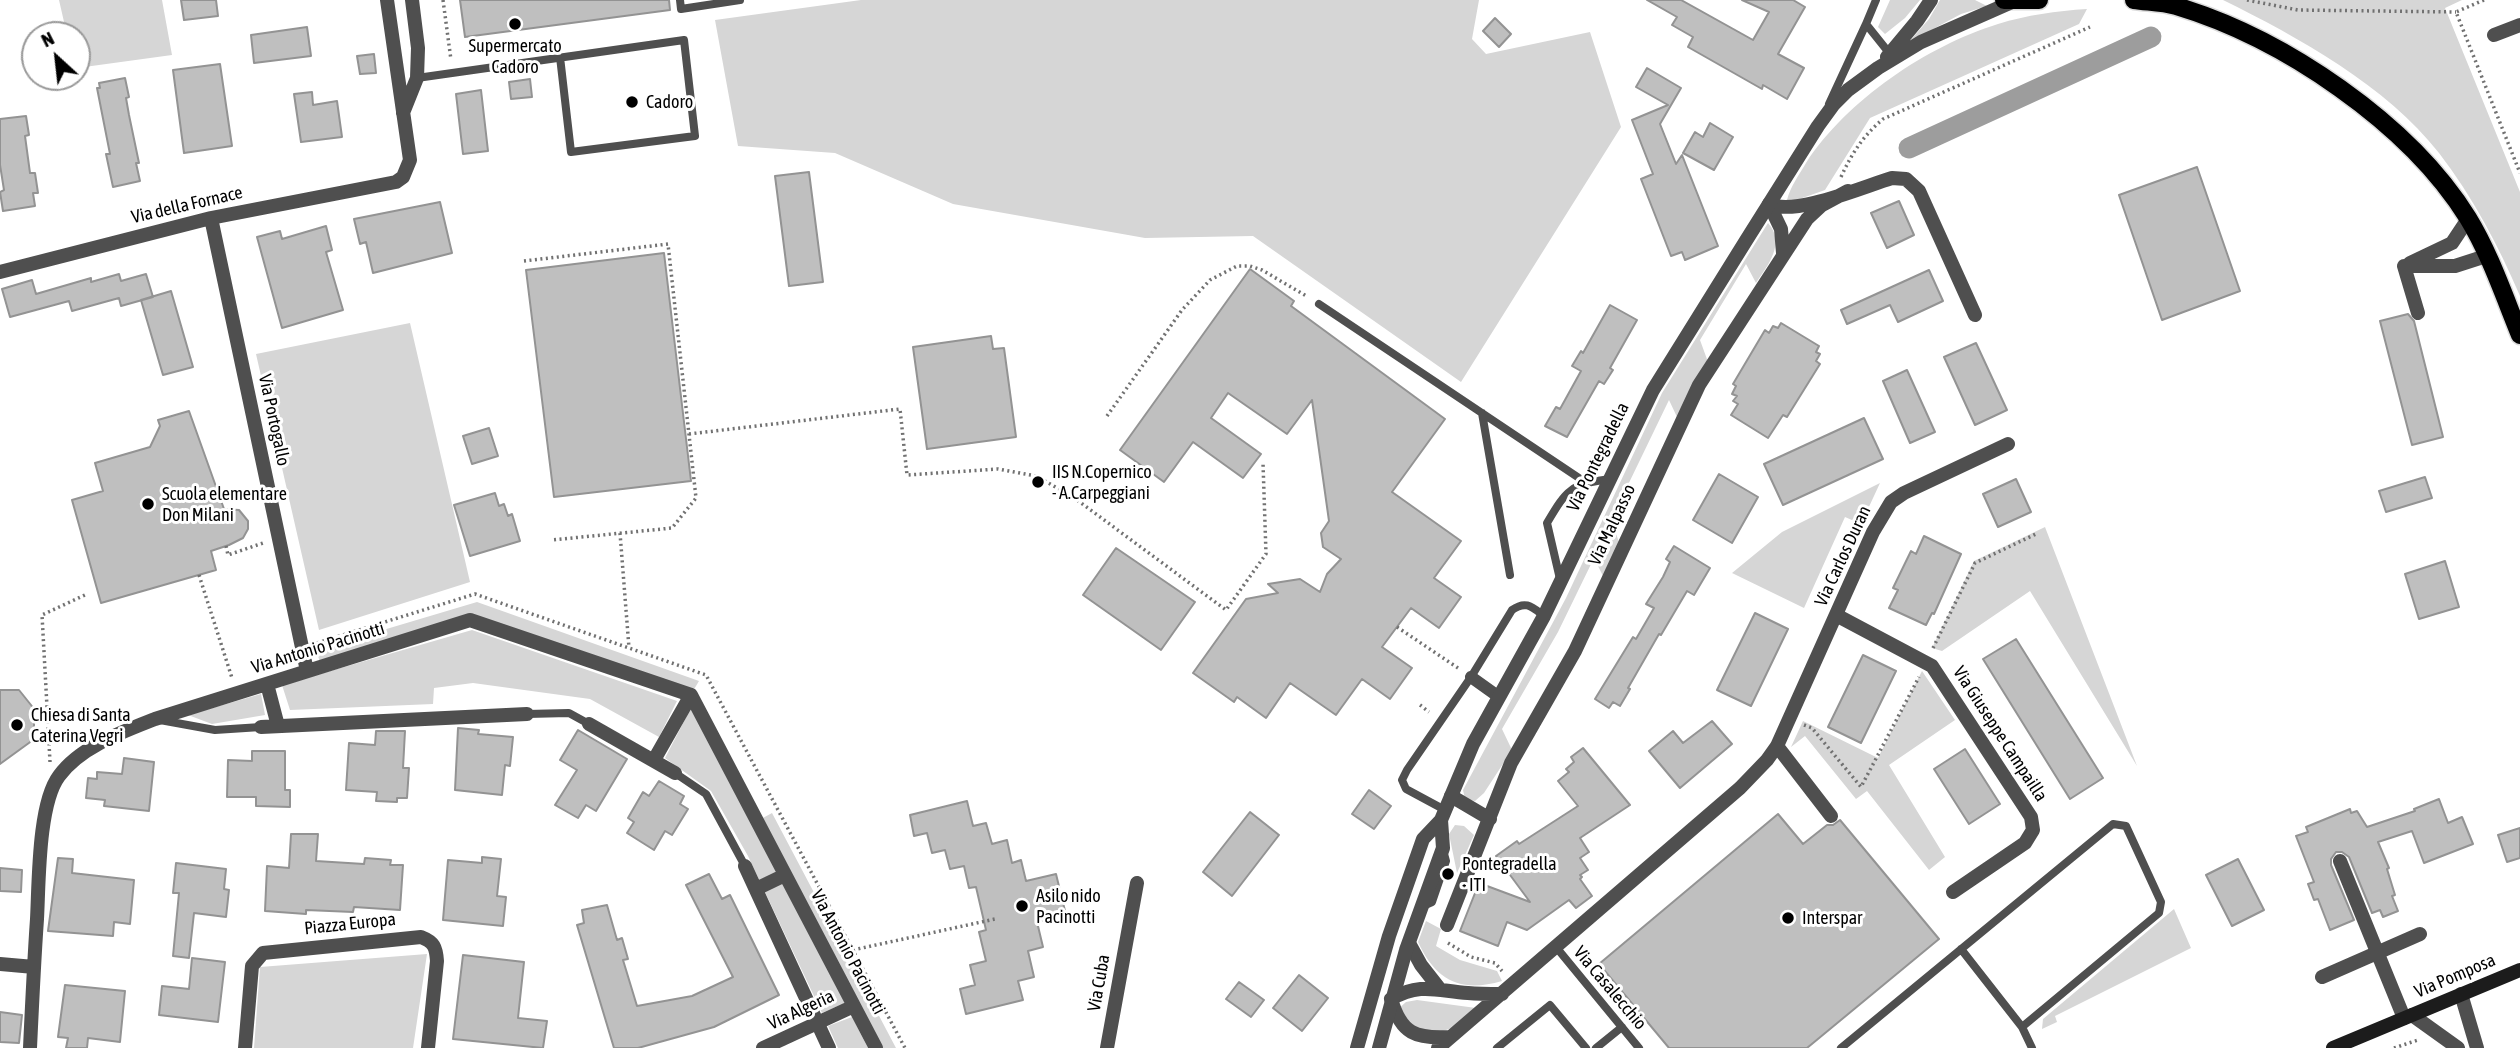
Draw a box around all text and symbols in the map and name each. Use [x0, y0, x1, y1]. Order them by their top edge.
marker: Supermercato Cadoro [507, 16, 523, 32]
north arrow [21, 21, 91, 91]
text: N [37, 27, 57, 51]
place label: Supermercato Cadoro [468, 35, 562, 78]
place label: Cadoro [646, 91, 693, 113]
marker: Cadoro [624, 94, 640, 110]
street label: Via della Fornace [129, 182, 245, 228]
street label: Via Portogallo [254, 372, 294, 468]
street label: Via Pontegradella [1562, 399, 1634, 515]
place label: IIS N.Copernico - A.Carpeggiani [1052, 461, 1152, 504]
marker: IIS N.Copernico - A.Carpeggiani [1030, 474, 1046, 490]
street label: Via Malpasso [1584, 481, 1640, 569]
place label: Scuola elementare Don Milani [162, 483, 287, 526]
marker: Scuola elementare Don Milani [140, 496, 156, 512]
street label: Via Carlos Duran [1810, 502, 1876, 610]
street label: Via Antonio Pacinotti [249, 618, 387, 678]
street label: Via Giuseppe Campailla [1948, 662, 2052, 806]
place label: Chiesa di Santa Caterina Vegri [31, 704, 131, 746]
marker: Chiesa di Santa Caterina Vegri [9, 717, 25, 733]
place label: Pontegradella - ITI [1462, 853, 1557, 896]
marker: Pontegradella - ITI [1440, 866, 1456, 882]
place label: Asilo nido Pacinotti [1036, 885, 1101, 928]
street label: Via Antonio Pacinotti [806, 886, 890, 1018]
marker: Asilo nido Pacinotti [1014, 898, 1030, 914]
place label: Interspar [1802, 907, 1862, 929]
street label: Piazza Europa [303, 908, 397, 940]
marker: Interspar [1780, 910, 1796, 926]
street label: Via Casalecchio [1569, 942, 1651, 1034]
street label: Via Pomposa [2411, 949, 2499, 1003]
street label: Via Cuba [1083, 953, 1115, 1013]
street label: Via Algeria [764, 985, 838, 1035]

